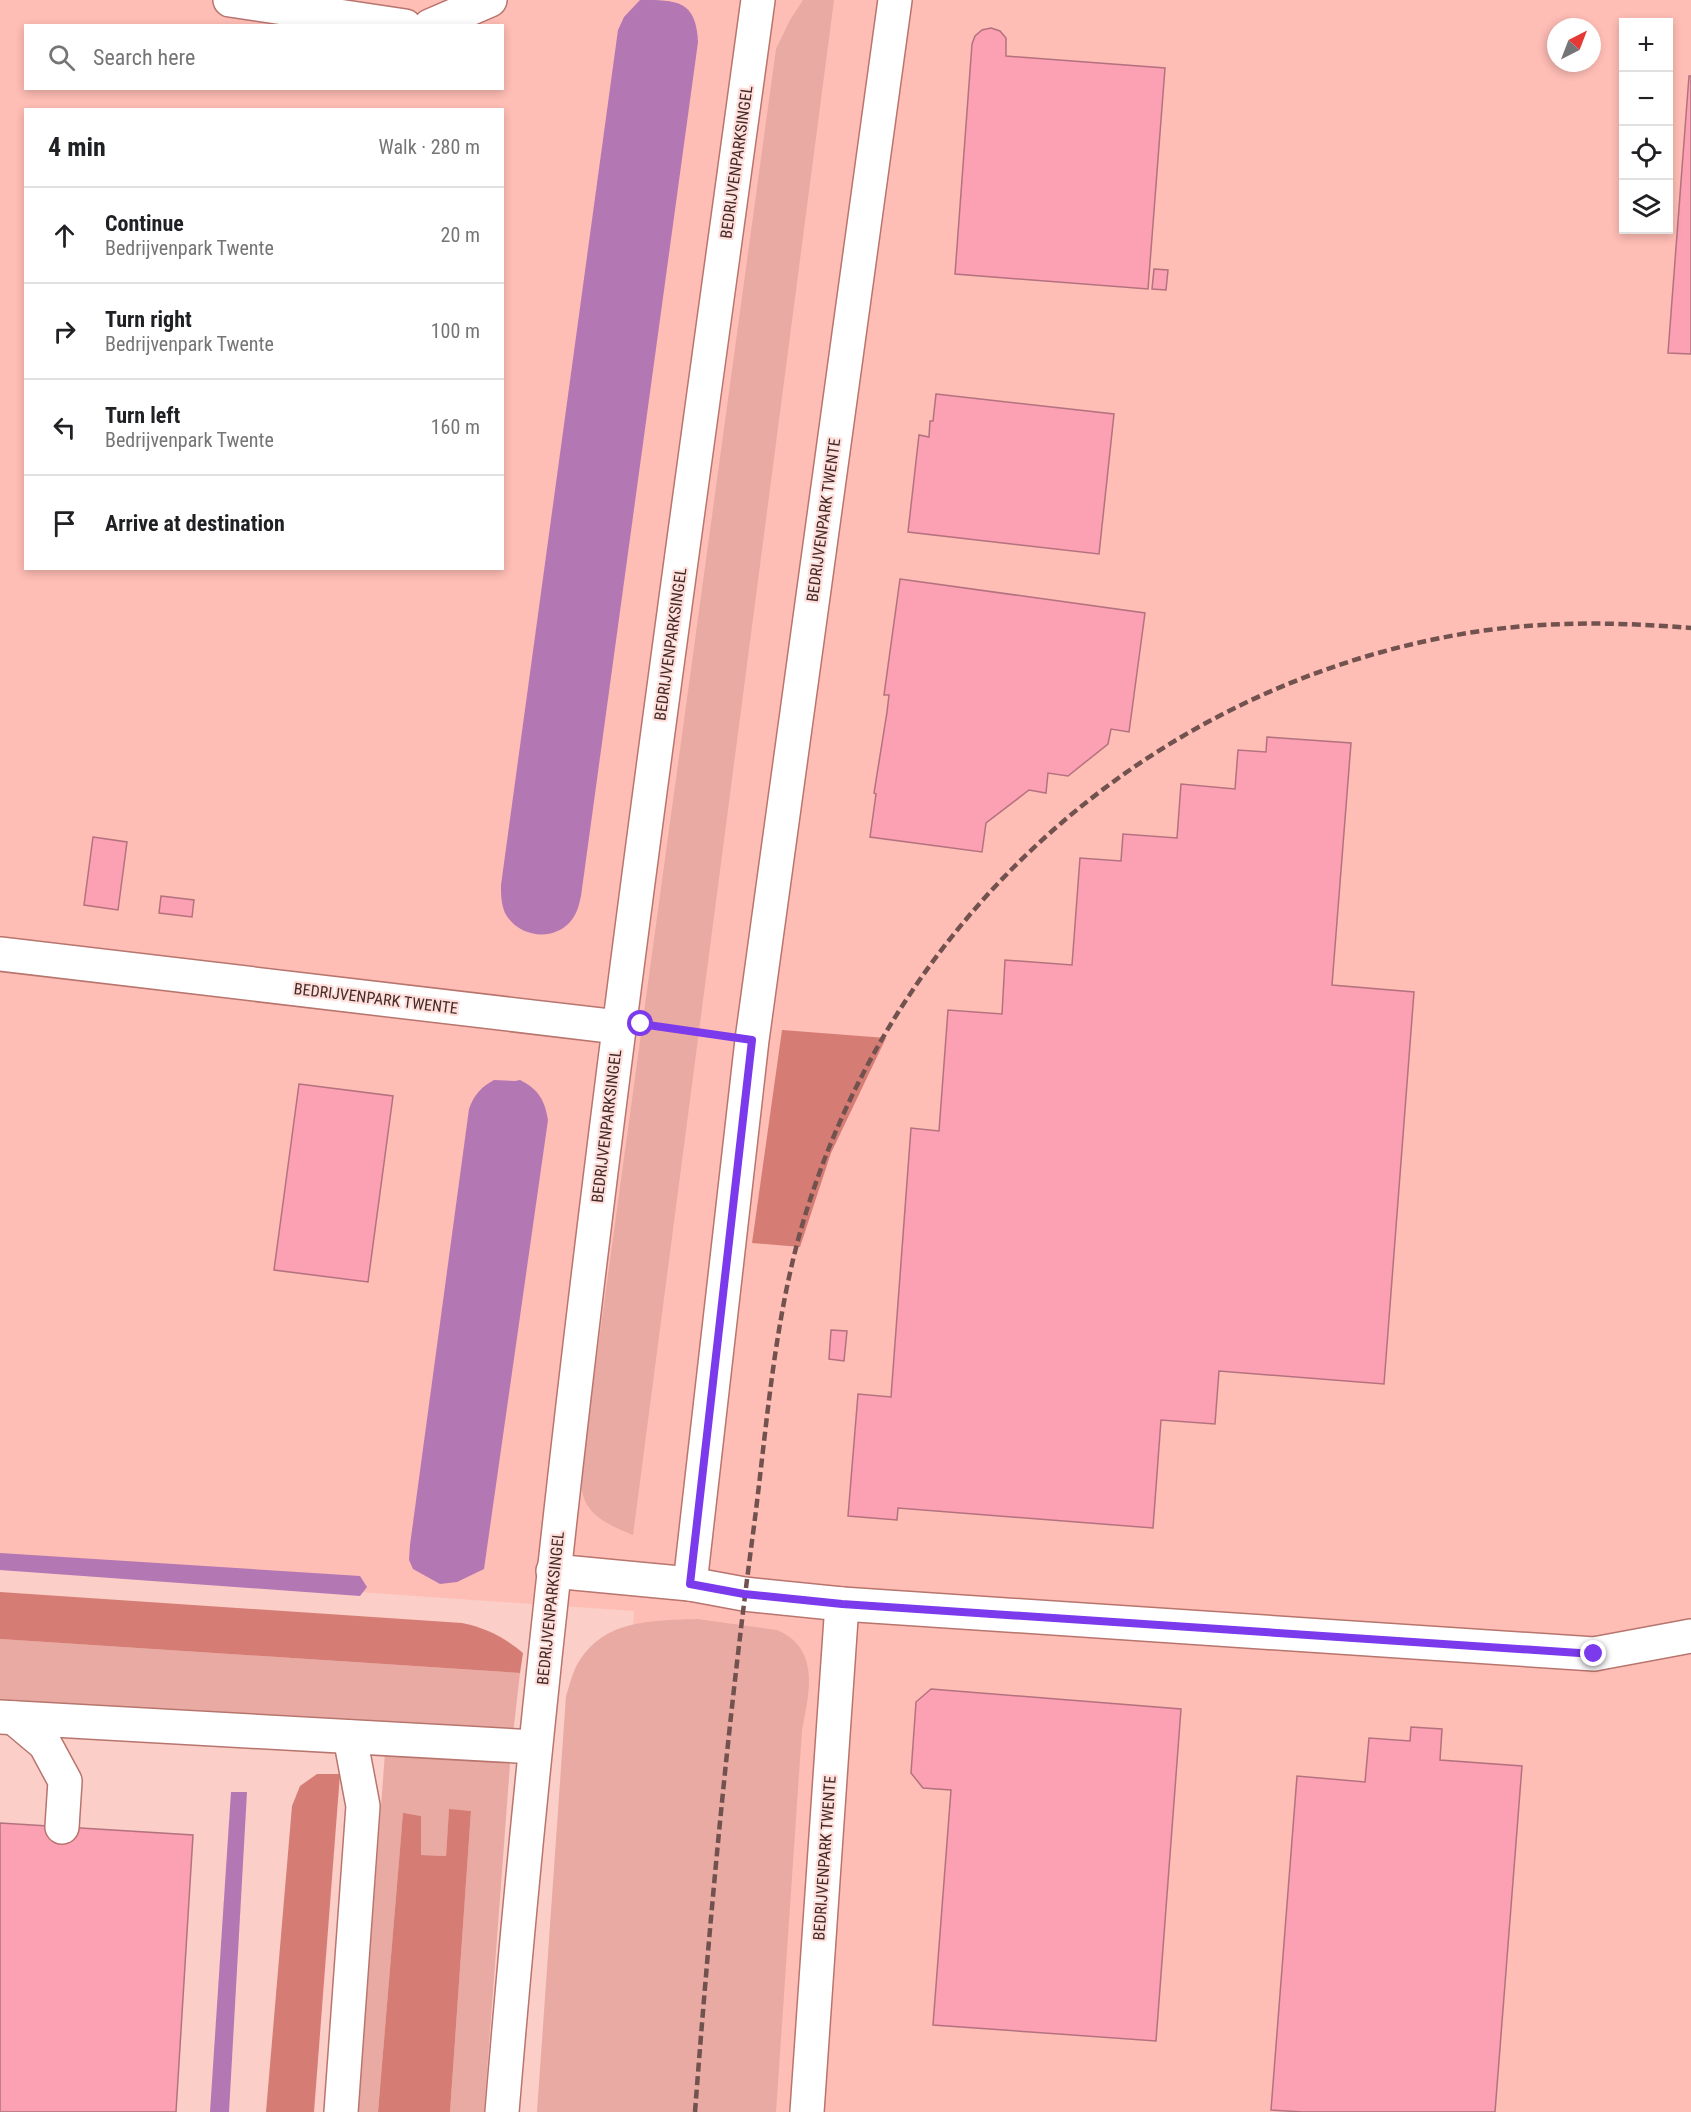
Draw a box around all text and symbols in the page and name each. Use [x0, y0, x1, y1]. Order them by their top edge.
north arrow [1547, 18, 1601, 72]
map controls [1619, 18, 1673, 234]
button: + [1619, 18, 1673, 72]
search box [24, 24, 504, 90]
icon: search [45, 41, 78, 74]
text: Search here [93, 45, 195, 70]
button: − [1619, 72, 1673, 126]
street label: BEDRIJVENPARKSINGEL [716, 84, 757, 240]
button: locate [1619, 126, 1673, 180]
text: 4 min [48, 132, 106, 162]
text: Walk · 280 m [379, 135, 480, 159]
button: layers [1619, 180, 1673, 234]
text: Continue [105, 211, 184, 236]
icon: ahead [48, 219, 81, 252]
text: 20 m [441, 223, 480, 247]
text: Bedrijvenpark Twente [105, 236, 274, 260]
text: Turn right [105, 307, 192, 332]
icon: right [48, 315, 81, 348]
text: 100 m [431, 319, 480, 343]
text: Bedrijvenpark Twente [105, 332, 274, 356]
text: Turn left [105, 403, 180, 428]
icon: left [48, 411, 81, 444]
text: 160 m [431, 415, 480, 439]
text: Bedrijvenpark Twente [105, 428, 274, 452]
street label: BEDRIJVENPARK TWENTE [803, 437, 844, 603]
icon: arrive [48, 507, 81, 540]
text: Arrive at destination [105, 511, 285, 536]
street label: BEDRIJVENPARKSINGEL [650, 566, 691, 722]
street label: BEDRIJVENPARK TWENTE [293, 979, 459, 1018]
route start [627, 1010, 653, 1036]
street label: BEDRIJVENPARKSINGEL [588, 1048, 625, 1204]
street label: BEDRIJVENPARKSINGEL [533, 1530, 568, 1686]
route end [1580, 1640, 1606, 1666]
street label: BEDRIJVENPARK TWENTE [809, 1775, 840, 1941]

